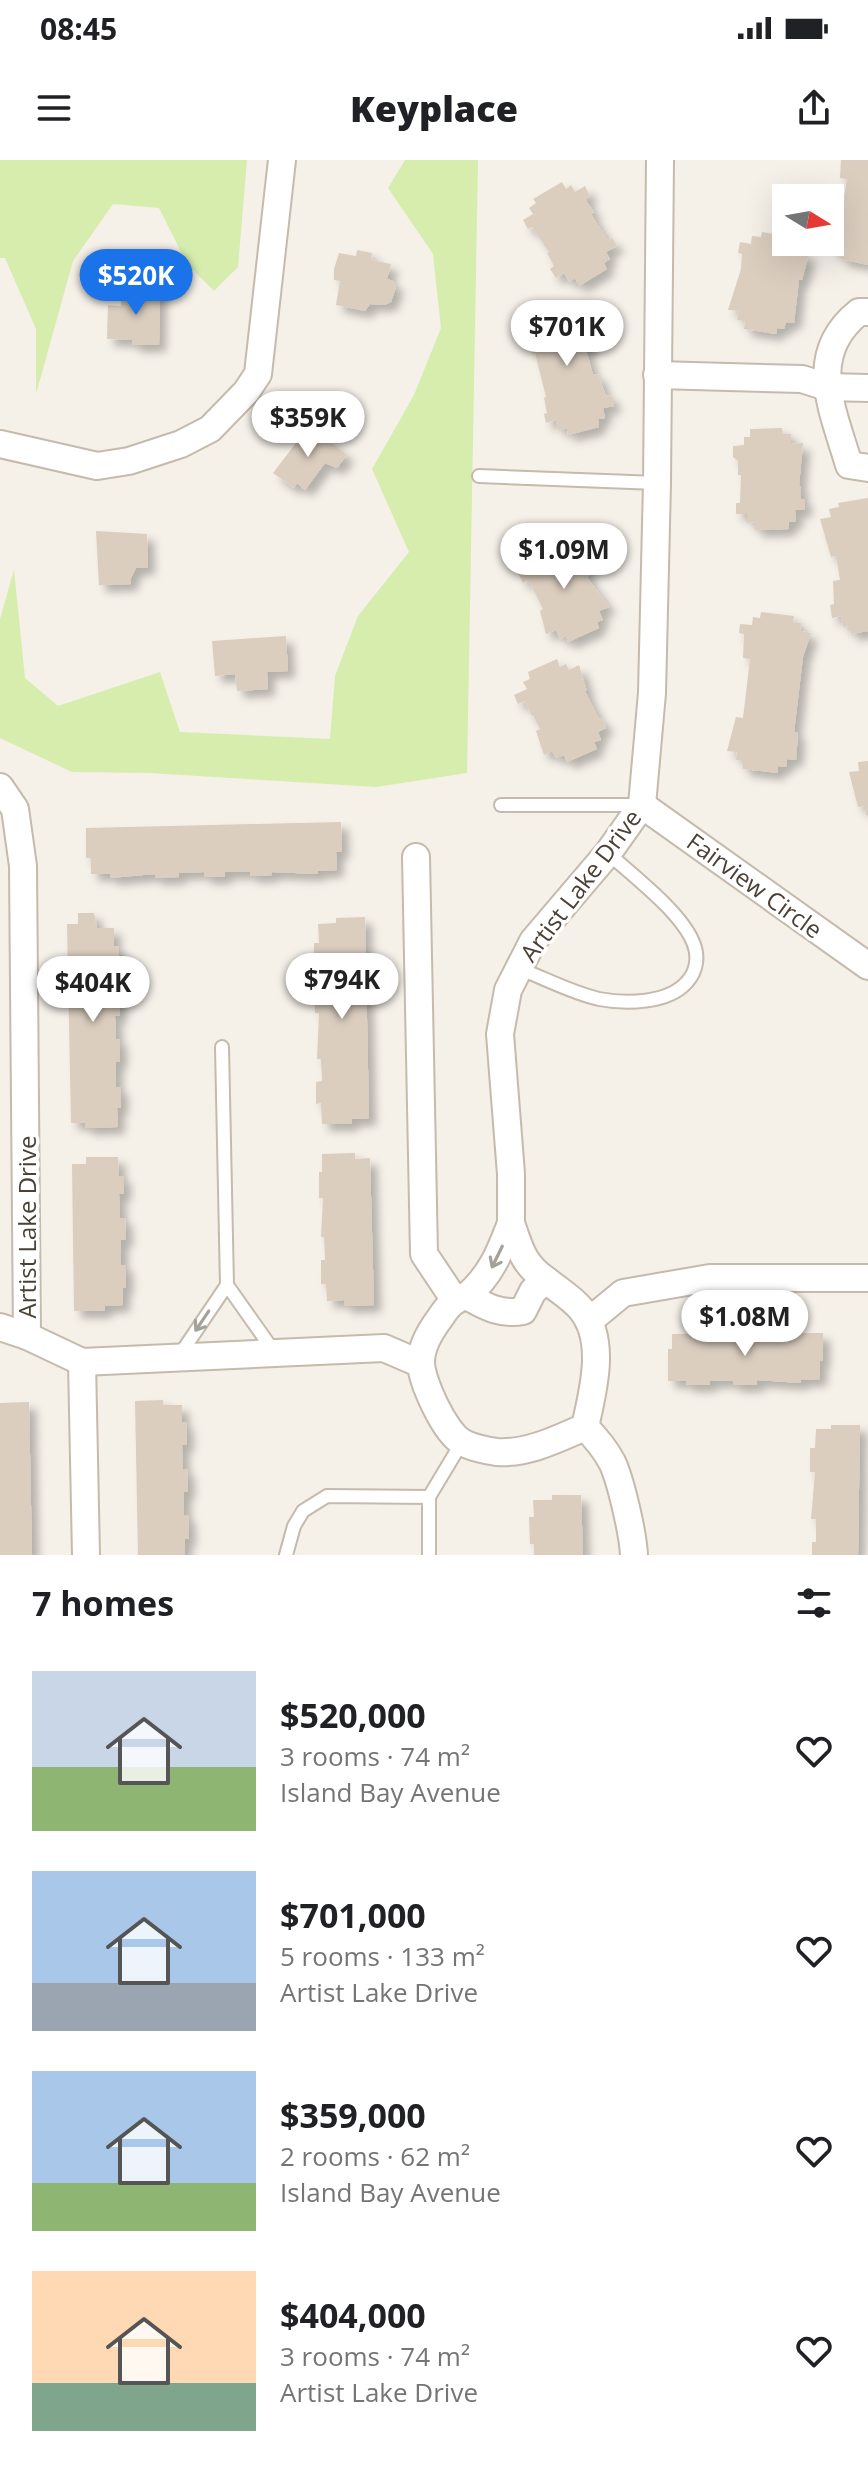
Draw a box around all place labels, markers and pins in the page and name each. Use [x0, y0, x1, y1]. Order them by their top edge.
pin: $520K [80, 249, 192, 317]
pin: $701K [511, 300, 623, 368]
pin: $359K [252, 391, 364, 459]
pin: $1.09M [499, 523, 629, 591]
pin: $794K [286, 953, 398, 1021]
pin: $404K [37, 956, 149, 1024]
pin: $1.08M [680, 1290, 810, 1358]

